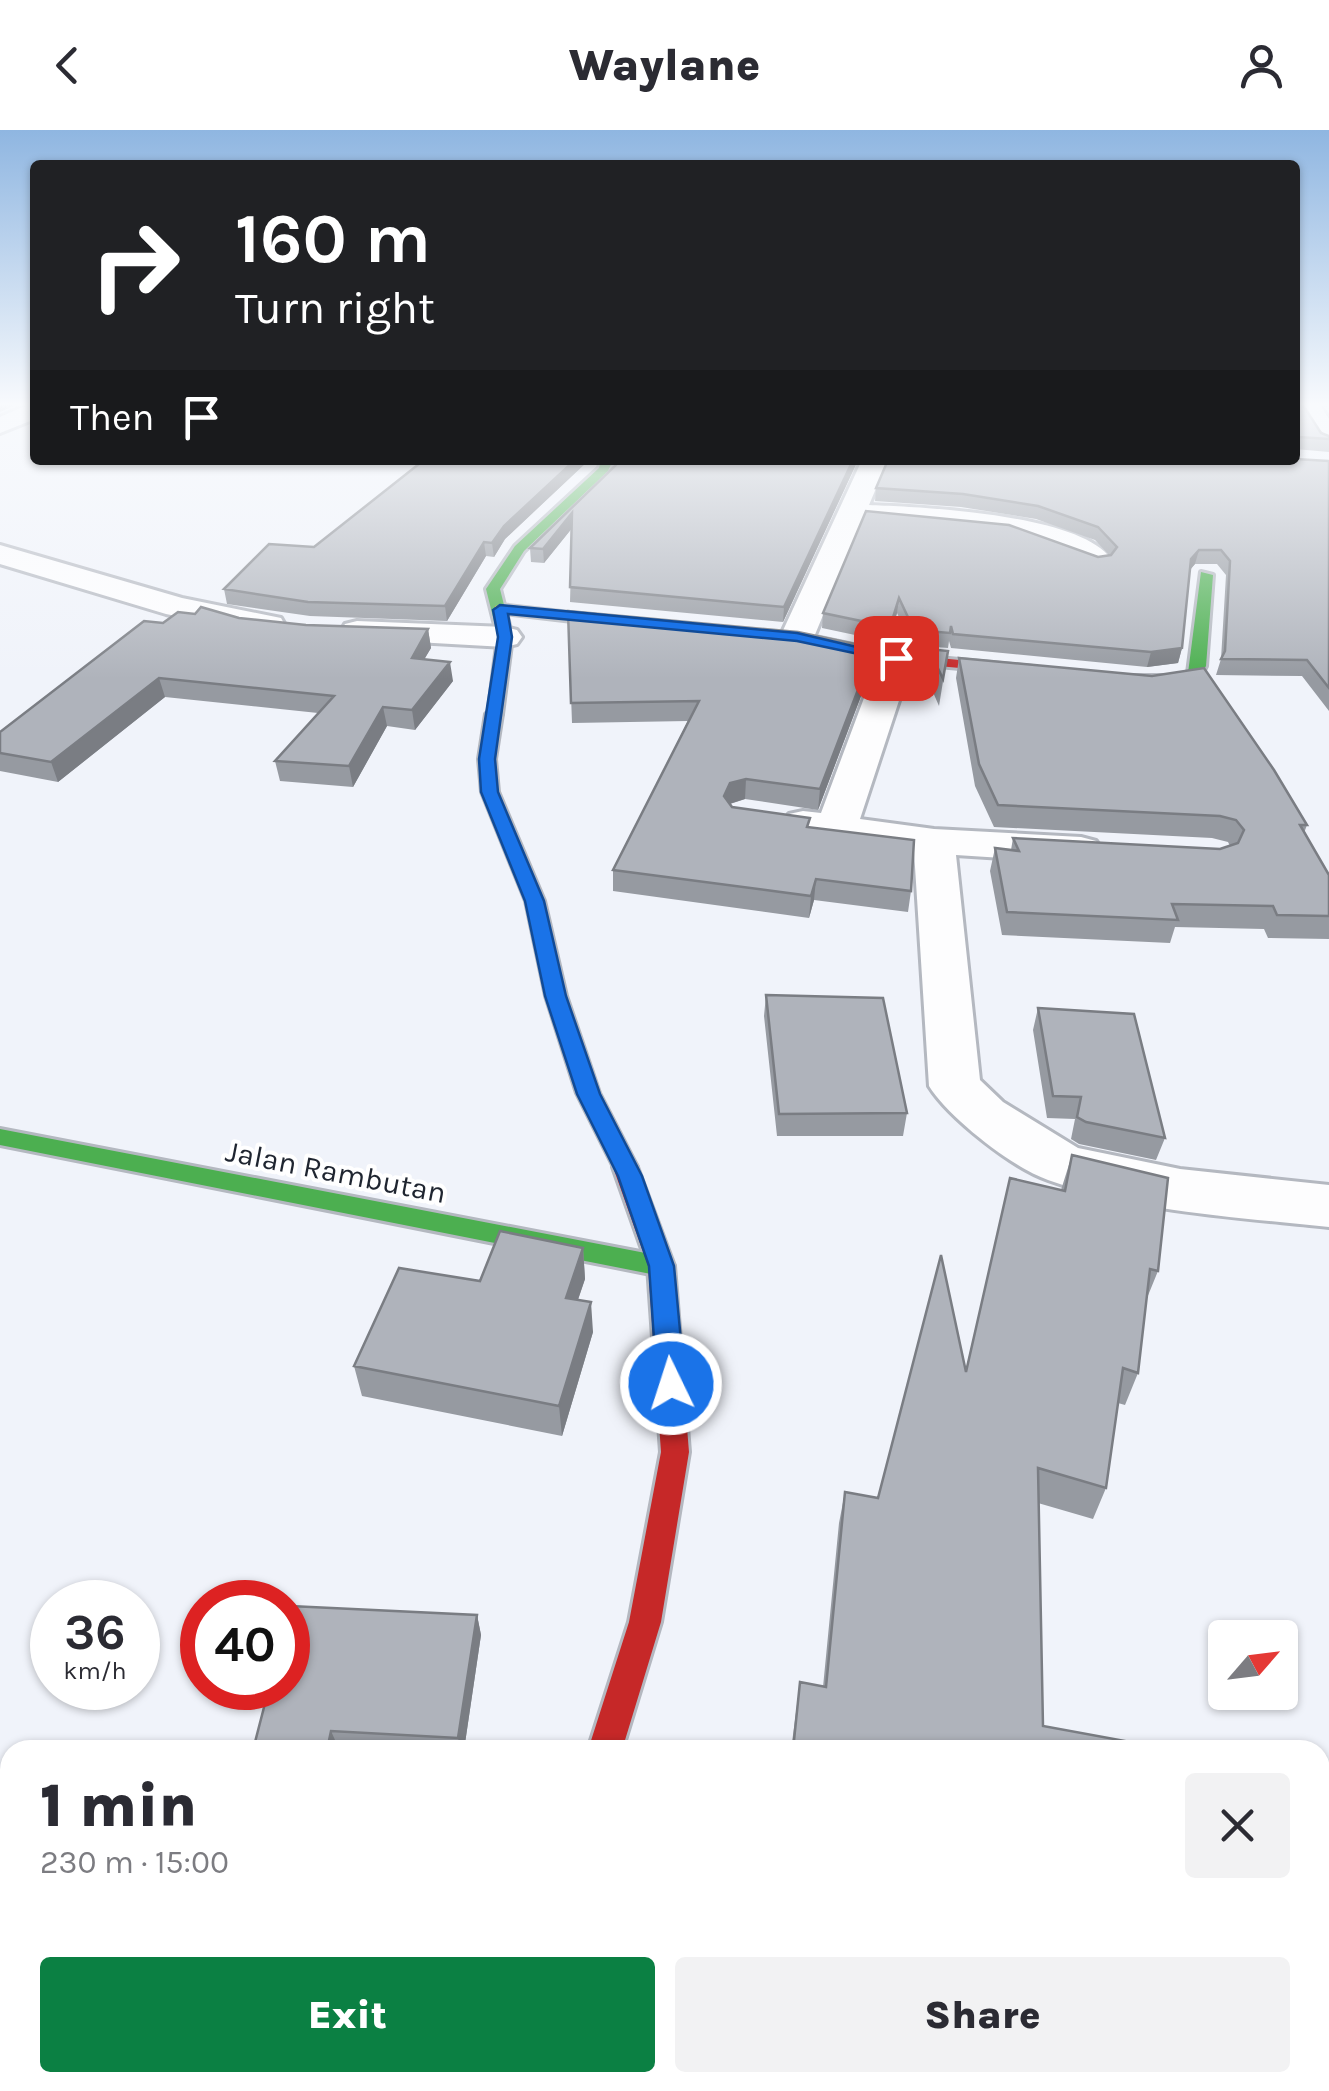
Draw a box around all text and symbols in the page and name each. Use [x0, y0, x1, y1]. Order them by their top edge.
icon: back [40, 38, 95, 93]
icon: person [1234, 38, 1289, 93]
text: Waylane [569, 39, 760, 91]
text: 160 m [235, 198, 431, 280]
icon: right [70, 200, 200, 330]
text: Turn right [235, 282, 435, 334]
icon: arrive [174, 390, 229, 445]
text: Then [70, 395, 154, 440]
pin [854, 616, 939, 701]
icon: arrive [869, 631, 924, 686]
street label: Jalan Rambutan [223, 1133, 449, 1211]
position arrow [619, 1332, 723, 1436]
speed limit sign: 40 [180, 1580, 310, 1710]
text: 36 [64, 1603, 126, 1662]
north arrow [1208, 1620, 1298, 1710]
map controls [1208, 1620, 1298, 1710]
text: km/h [63, 1656, 127, 1685]
text: 1 min [40, 1771, 197, 1841]
button: close [1185, 1773, 1290, 1878]
text: 230 m · 15:00 [40, 1844, 229, 1881]
button: Exit [40, 1957, 655, 2072]
button: Share [675, 1957, 1290, 2072]

